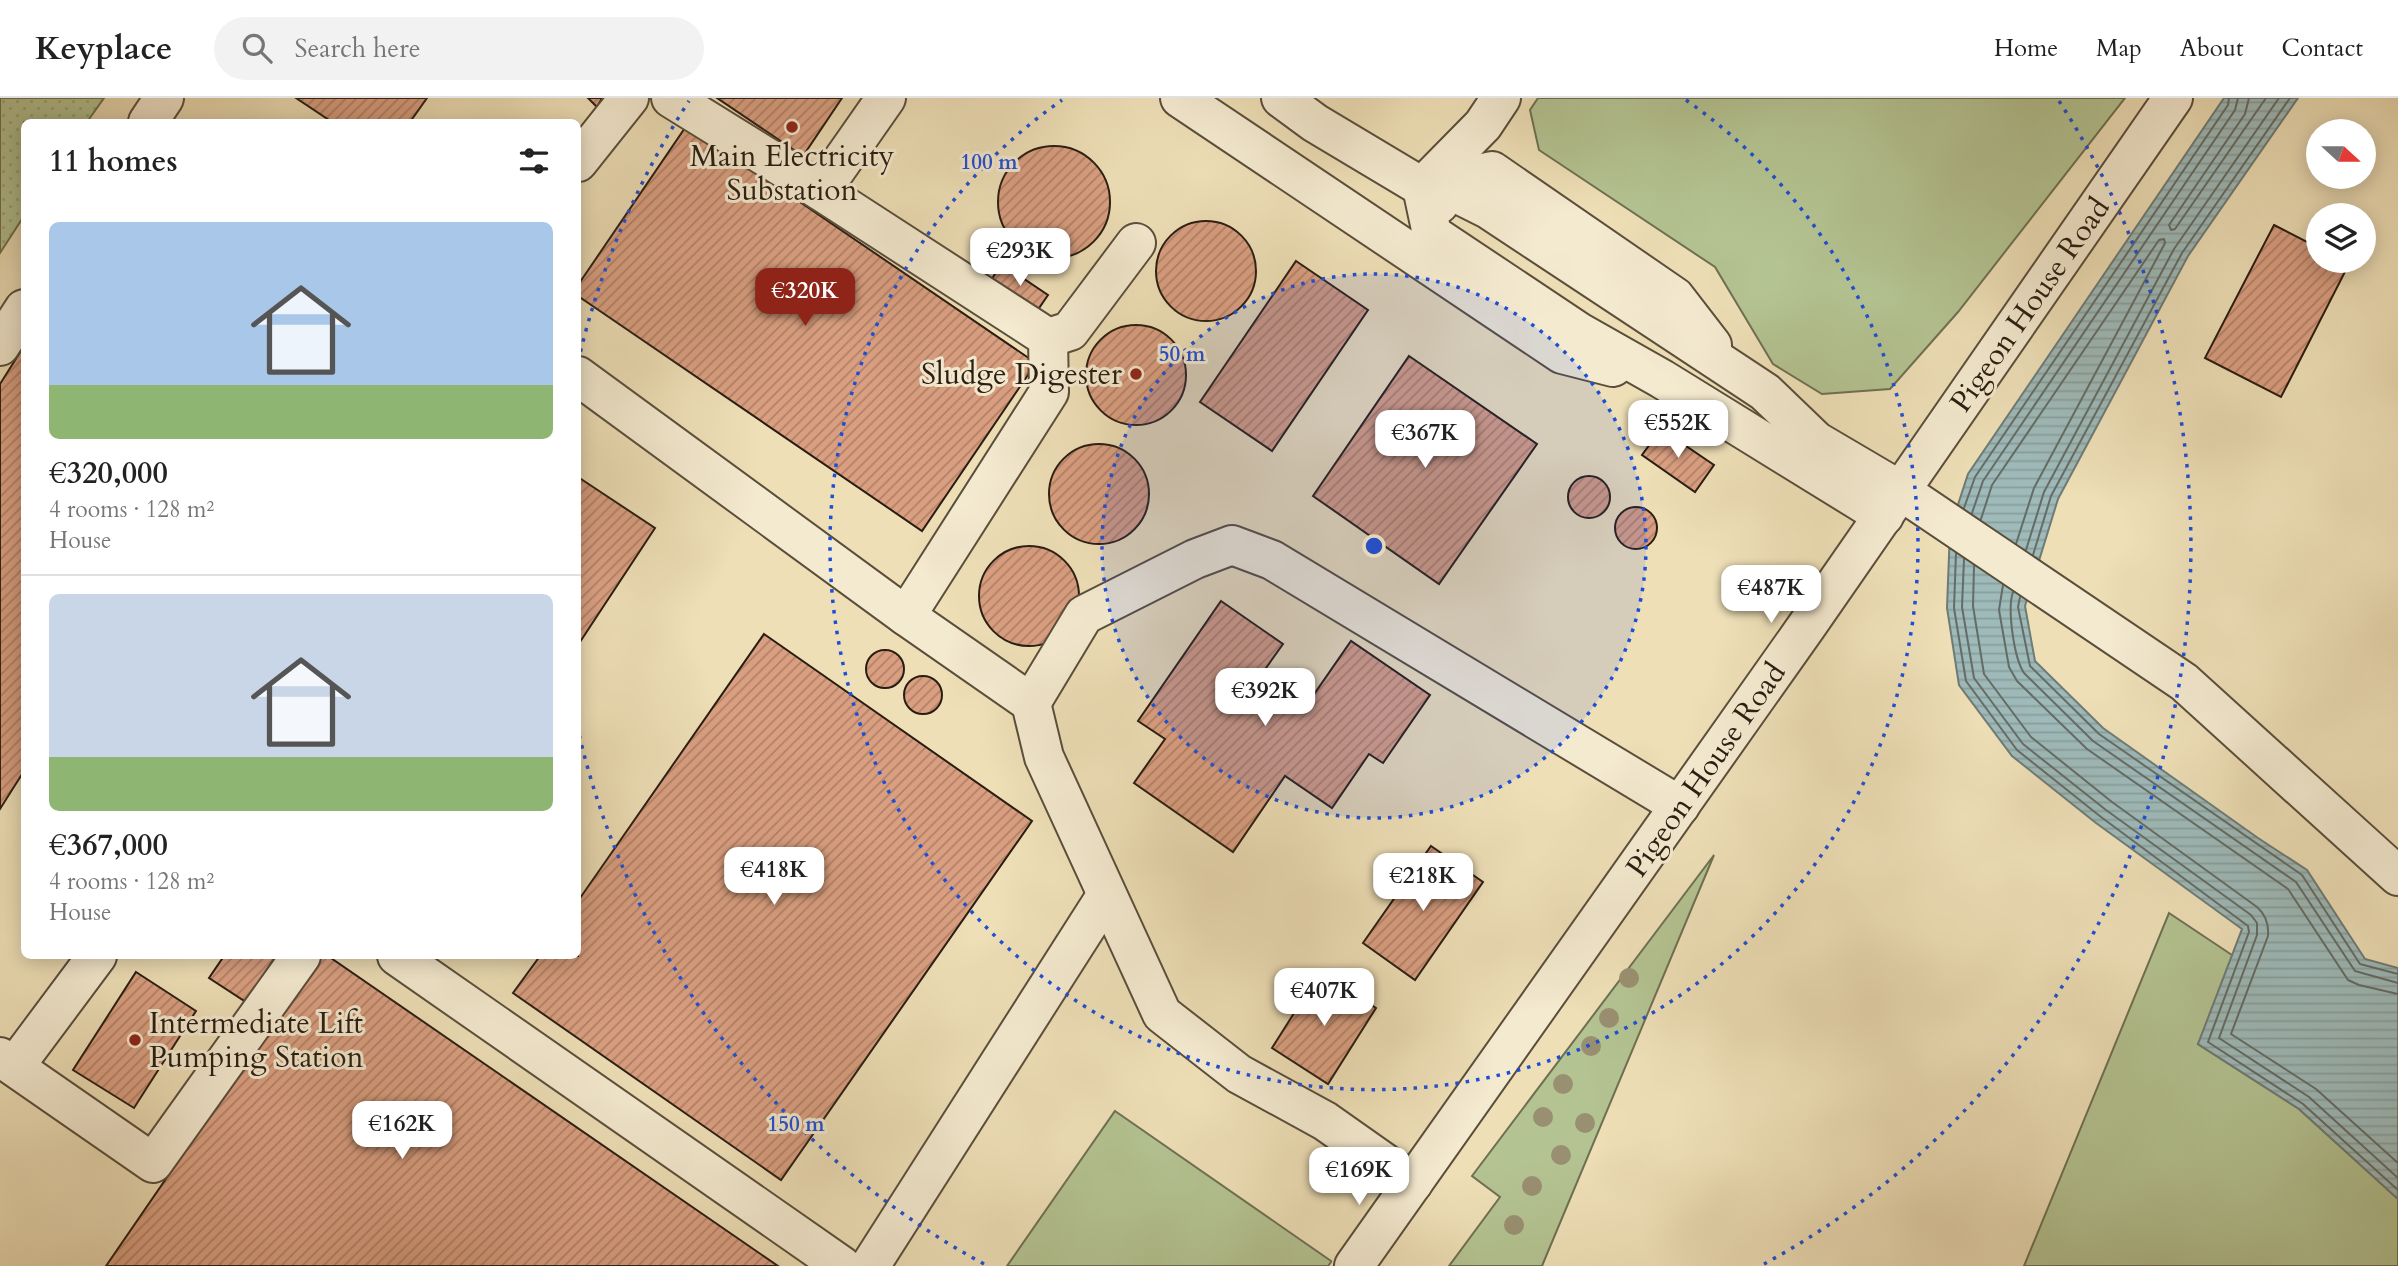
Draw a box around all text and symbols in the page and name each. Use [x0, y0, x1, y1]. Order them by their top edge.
search box [214, 17, 704, 80]
text: Keyplace [35, 26, 172, 71]
icon: search [238, 29, 276, 67]
text: Search here [294, 31, 420, 66]
text: Home [1994, 32, 2058, 65]
text: Map [2096, 32, 2142, 65]
text: About [2180, 32, 2244, 65]
text: Contact [2282, 32, 2363, 65]
marker: Main Electricity Substation [784, 119, 800, 135]
north arrow [2306, 119, 2376, 189]
map controls [2306, 119, 2376, 273]
place label: Main Electricity Substation [690, 136, 894, 211]
text: 11 homes [49, 141, 178, 182]
icon: filters [515, 142, 553, 180]
text: 100 m [960, 148, 1018, 177]
street label: Pigeon House Road [1941, 189, 2119, 421]
button: layers [2306, 203, 2376, 273]
pin: €293K [971, 228, 1069, 288]
text: €293K [986, 235, 1054, 266]
icon: home [238, 267, 364, 393]
pin: €320K [756, 268, 854, 328]
text: €320K [771, 275, 839, 306]
text: 50 m [1159, 340, 1206, 369]
place label: Sludge Digester [921, 354, 1122, 395]
marker: Sludge Digester [1128, 366, 1144, 382]
pin: €552K [1629, 400, 1727, 460]
text: €552K [1644, 407, 1712, 438]
pin: €367K [1376, 410, 1474, 470]
text: €367K [1391, 417, 1459, 448]
text: €320,000 [49, 453, 168, 494]
text: 4 rooms · 128 m² [49, 494, 214, 525]
text: House [49, 525, 111, 556]
centre of rings [1362, 534, 1386, 558]
pin: €487K [1722, 566, 1820, 625]
text: €487K [1737, 572, 1805, 603]
icon: home [238, 639, 364, 765]
street label: Pigeon House Road [1617, 654, 1795, 886]
pin: €392K [1216, 668, 1314, 728]
text: €392K [1231, 675, 1299, 706]
text: €367,000 [49, 825, 168, 866]
pin: €418K [725, 848, 823, 907]
text: €418K [740, 854, 808, 885]
pin: €218K [1374, 854, 1472, 913]
text: €218K [1389, 860, 1457, 891]
text: 4 rooms · 128 m² [49, 866, 214, 897]
text: House [49, 897, 111, 928]
pin: €407K [1275, 968, 1373, 1028]
text: €407K [1290, 975, 1358, 1006]
place label: Intermediate Lift Pumping Station [149, 1003, 364, 1078]
marker: Intermediate Lift Pumping Station [127, 1032, 143, 1048]
pin: €162K [353, 1102, 451, 1161]
text: €162K [368, 1108, 436, 1139]
text: 150 m [767, 1110, 825, 1139]
pin: €169K [1310, 1148, 1408, 1207]
text: €169K [1325, 1154, 1393, 1185]

